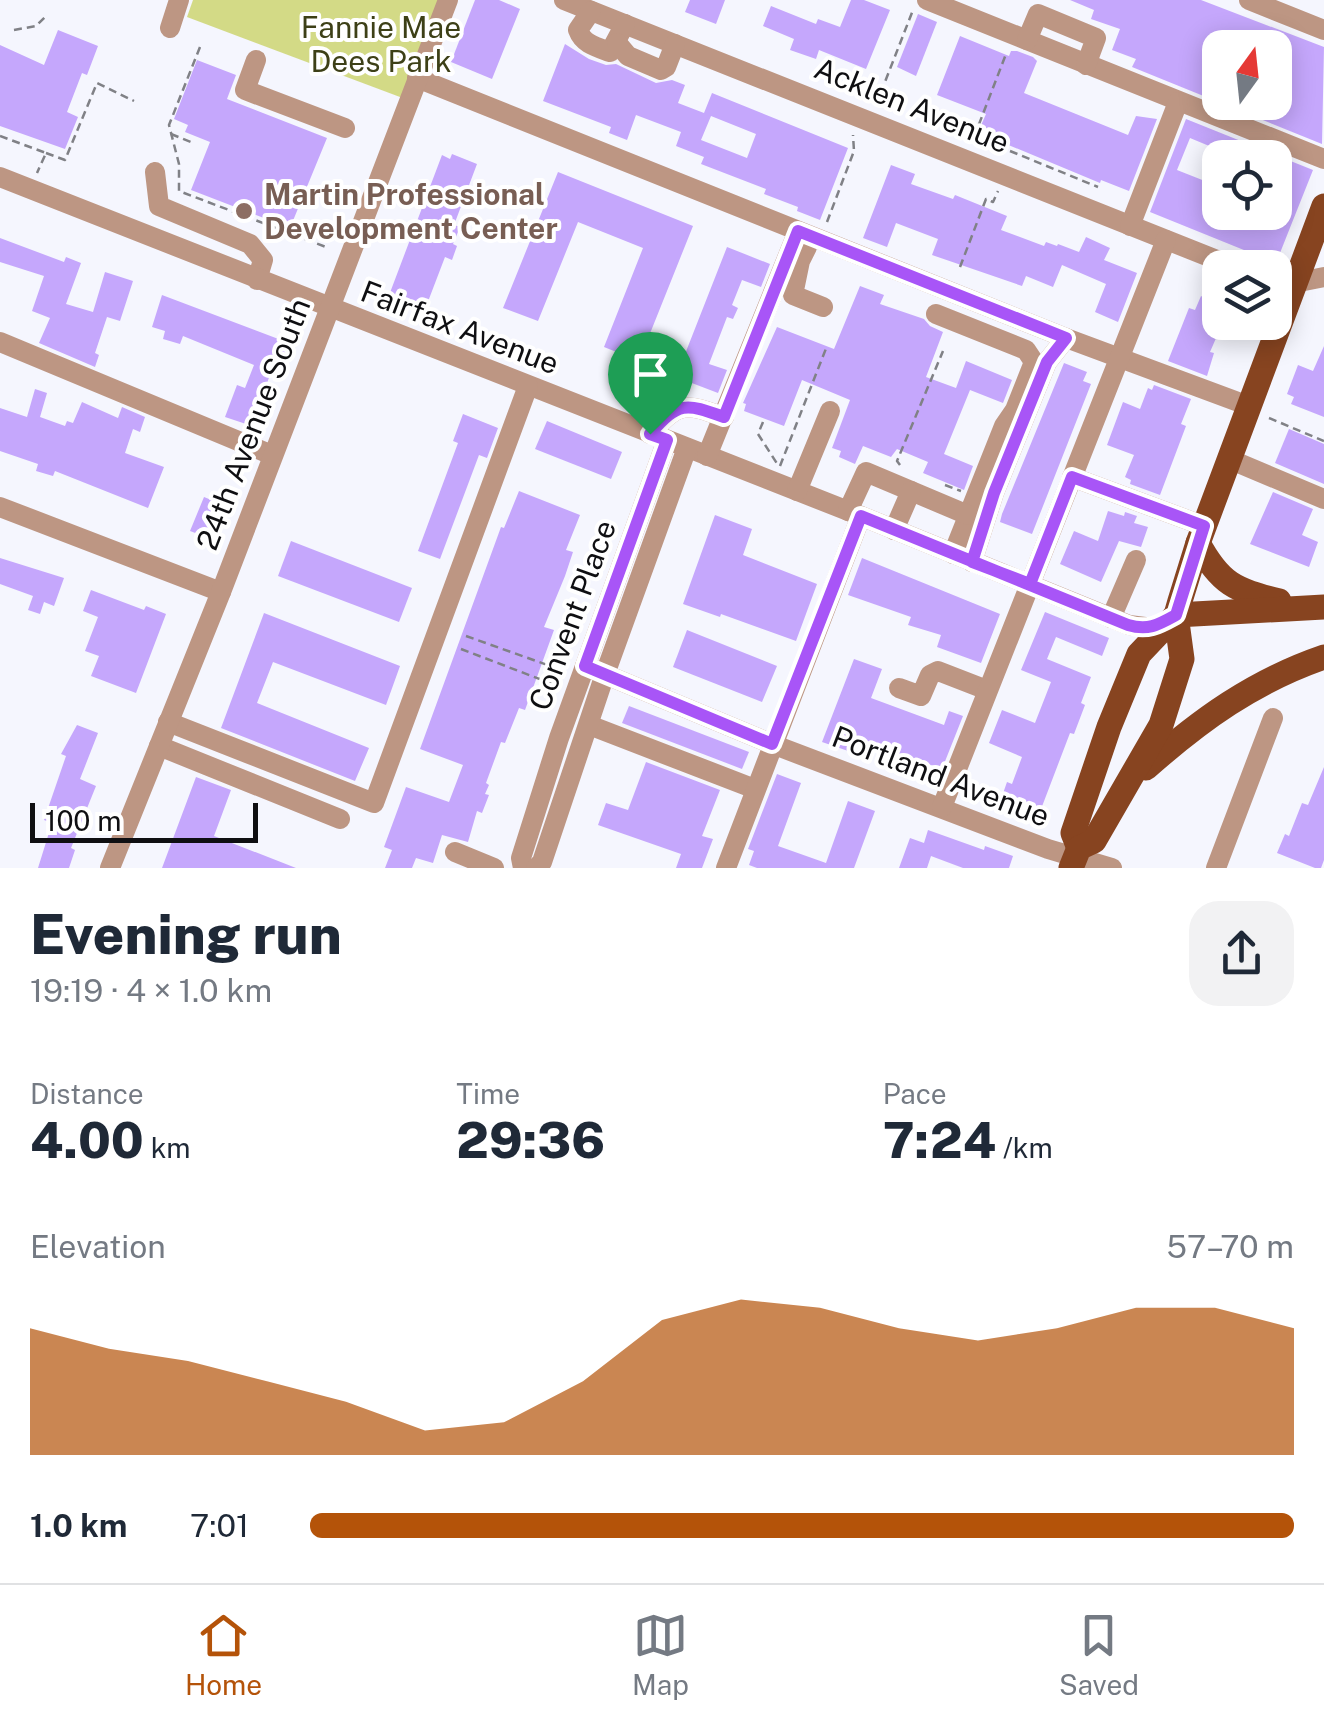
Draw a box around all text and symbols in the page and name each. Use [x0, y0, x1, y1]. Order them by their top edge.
park label: Fannie Mae Dees Park [301, 9, 461, 79]
north arrow [1202, 30, 1292, 120]
map controls [1202, 30, 1292, 340]
street label: Acklen Avenue [809, 50, 1015, 160]
button: locate [1202, 140, 1292, 230]
place label: Martin Professional Development Center [264, 176, 558, 246]
marker: Martin Professional Development Center [233, 200, 255, 222]
button: layers [1202, 250, 1292, 340]
street label: Fairfax Avenue [356, 273, 564, 381]
street label: 24th Avenue South [188, 293, 318, 555]
pin [608, 332, 693, 435]
icon: arrive [623, 347, 678, 402]
street label: Convent Place [521, 515, 623, 715]
street label: Portland Avenue [827, 718, 1055, 834]
scale bar [30, 798, 258, 843]
text: 100 m [45, 804, 122, 837]
button: share [1189, 901, 1294, 1006]
text: Evening run [30, 902, 342, 966]
text: 19:19 · 4 × 1.0 km [30, 972, 272, 1009]
text: Distance [30, 1077, 144, 1110]
text: Time [456, 1077, 520, 1110]
text: Pace [883, 1077, 947, 1110]
text: 4.00 [30, 1110, 144, 1169]
text: 29:36 [456, 1110, 605, 1169]
text: 7:24 [883, 1110, 996, 1169]
text: km [144, 1131, 191, 1164]
text: /km [996, 1131, 1053, 1164]
text: Elevation [30, 1228, 166, 1265]
text: 57–70 m [1167, 1228, 1294, 1265]
text: 1.0 km [30, 1507, 127, 1544]
text: 7:01 [190, 1507, 249, 1544]
tab: Home [185, 1608, 262, 1701]
tab: Map [632, 1608, 689, 1701]
tab: Saved [1059, 1608, 1139, 1701]

